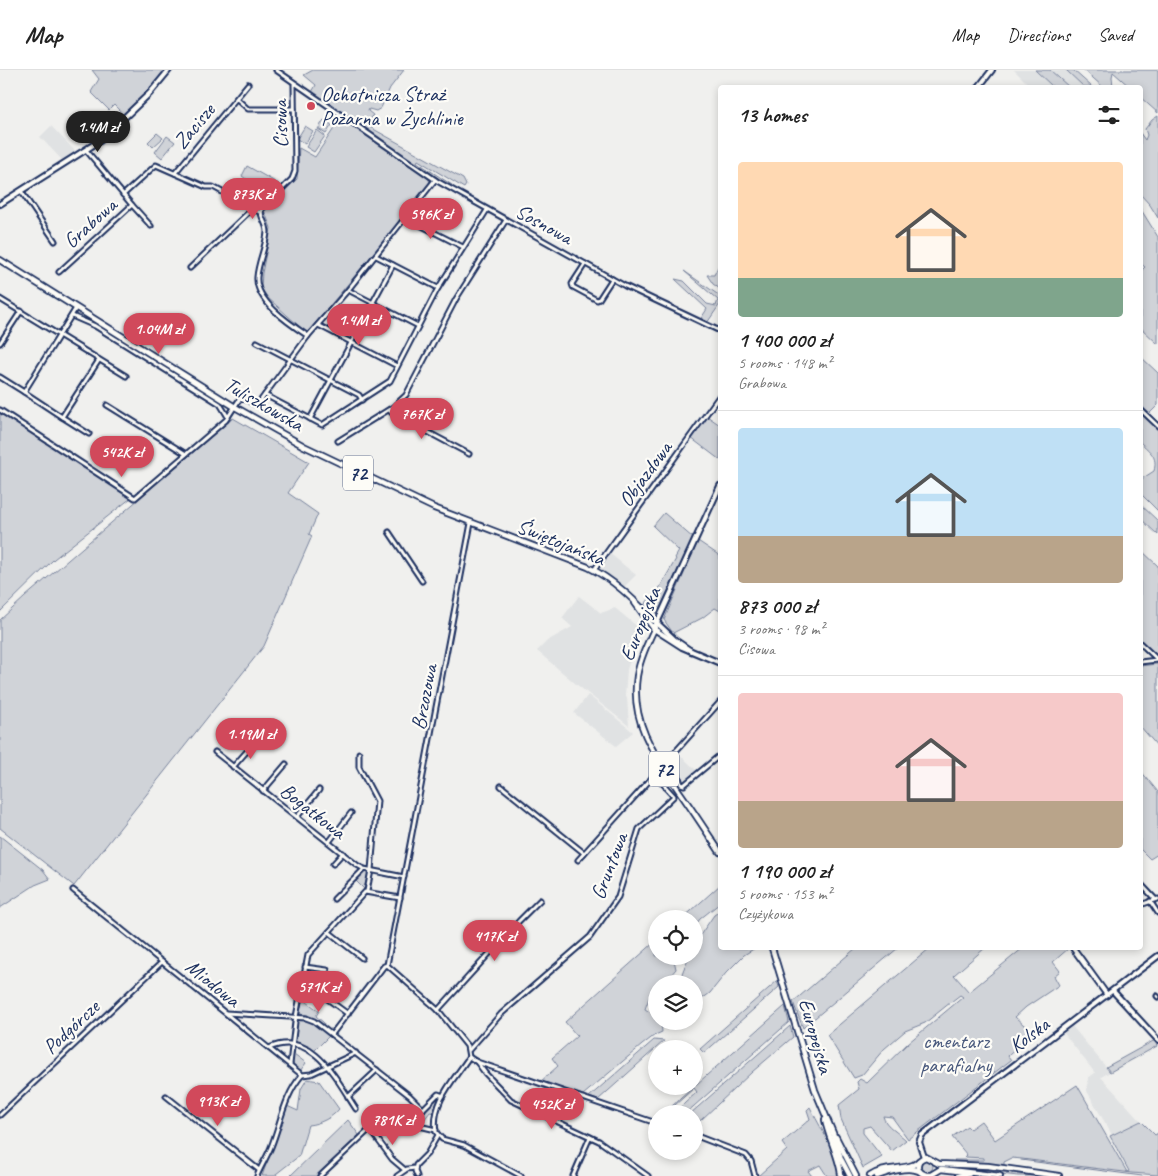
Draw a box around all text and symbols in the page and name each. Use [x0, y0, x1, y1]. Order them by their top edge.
text: Map [25, 20, 62, 50]
text: Map [952, 24, 979, 46]
text: Directions [1007, 24, 1070, 46]
text: Saved [1098, 24, 1133, 46]
place label: Ochotnicza Straż Pożarna w Żychlinie [321, 81, 464, 131]
street label: Zacisze [167, 97, 221, 154]
street label: Cisowa [267, 97, 293, 148]
marker: Ochotnicza Straż Pożarna w Żychlinie [305, 100, 317, 112]
icon: filters [1095, 101, 1123, 129]
text: 13 homes [738, 102, 807, 128]
pin: 1.4M zł [52, 111, 144, 153]
text: 1.4M zł [77, 117, 119, 137]
pin: 873K zł [207, 178, 299, 220]
text: 873K zł [232, 184, 274, 204]
street label: Grabowa [58, 191, 124, 254]
icon: home [886, 195, 976, 285]
pin: 596K zł [385, 198, 477, 240]
street label: Sosnowa [511, 198, 579, 251]
text: 596K zł [410, 204, 452, 224]
pin: 1.4M zł [313, 304, 405, 346]
text: 1.4M zł [338, 310, 380, 330]
pin: 1.04M zł [107, 312, 211, 355]
text: 1.04M zł [135, 319, 183, 339]
text: 1 400 000 zł [738, 327, 831, 353]
text: 5 rooms · 148 m² [738, 353, 832, 373]
street label: Tuliszkowska [220, 371, 310, 438]
text: Grabowa [738, 373, 786, 393]
pin: 767K zł [376, 398, 468, 440]
text: 767K zł [401, 404, 443, 424]
street label: Objazdowa [613, 434, 679, 512]
pin: 542K zł [76, 436, 168, 478]
text: 542K zł [101, 442, 143, 462]
road number: 72 [343, 456, 373, 490]
icon: home [886, 460, 976, 550]
street label: Świętojańska [513, 513, 610, 572]
street label: Europejska [614, 582, 667, 665]
text: 873 000 zł [738, 593, 816, 619]
text: 3 rooms · 98 m² [738, 619, 824, 639]
text: Cisowa [738, 639, 774, 659]
street label: Brzozowa [405, 660, 444, 732]
pin: 1.19M zł [199, 718, 303, 760]
text: 1.19M zł [227, 724, 275, 744]
icon: home [886, 725, 976, 815]
road number: 72 [649, 752, 679, 786]
street label: Bogatkowa [275, 777, 352, 846]
street label: Gruntowa [585, 827, 634, 903]
text: 1 190 000 zł [738, 858, 830, 884]
text: 5 rooms · 153 m² [738, 884, 832, 904]
text: Czyżykowa [738, 904, 793, 924]
map controls [648, 910, 703, 1160]
button: locate [648, 910, 703, 965]
pin: 417K zł [449, 920, 541, 962]
text: 417K zł [474, 926, 516, 946]
street label: Miodowa [181, 953, 247, 1014]
pin: 571K zł [273, 970, 365, 1013]
button: layers [648, 975, 703, 1030]
text: 571K zł [298, 977, 340, 997]
street label: Podgórcze [37, 993, 106, 1060]
street label: Europejska [793, 995, 840, 1078]
street label: Kolska [1004, 1011, 1055, 1059]
park label: cmentarz parafialny [920, 1028, 994, 1078]
button: + [648, 1040, 703, 1095]
pin: 913K zł [172, 1084, 264, 1127]
pin: 452K zł [506, 1088, 598, 1130]
text: 913K zł [197, 1091, 239, 1111]
text: 452K zł [531, 1094, 573, 1114]
pin: 781K zł [347, 1104, 439, 1146]
button: − [648, 1105, 703, 1160]
text: 781K zł [372, 1110, 414, 1130]

